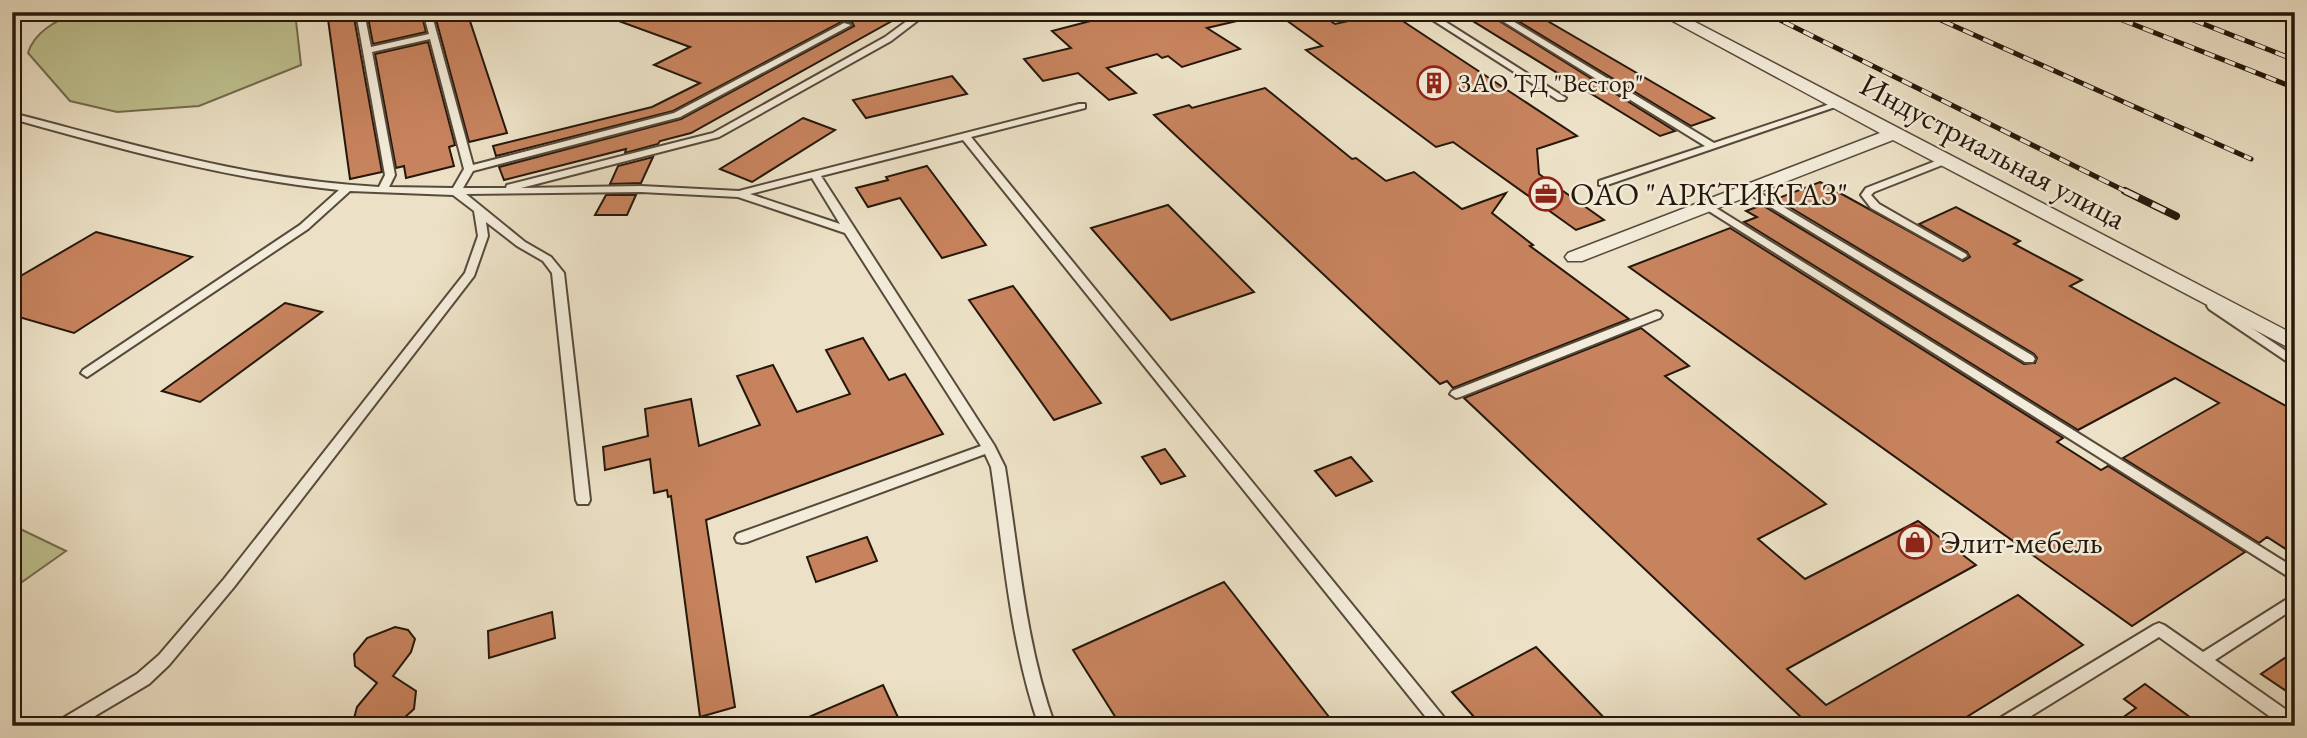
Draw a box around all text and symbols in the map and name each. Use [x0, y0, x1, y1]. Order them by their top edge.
street label: Индустриальная улица [1853, 63, 2133, 239]
building icon: ЗАО ТД "Вестор" [1415, 64, 1453, 102]
place label: ЗАО ТД "Вестор" [1458, 66, 1644, 100]
place label: ОАО "АРКТИКГАЗ" [1570, 173, 1848, 215]
office icon: ОАО "АРКТИКГАЗ" [1527, 175, 1565, 213]
place label: Элит-мебель [1940, 521, 2103, 563]
shop icon: Элит-мебель [1896, 523, 1934, 561]

